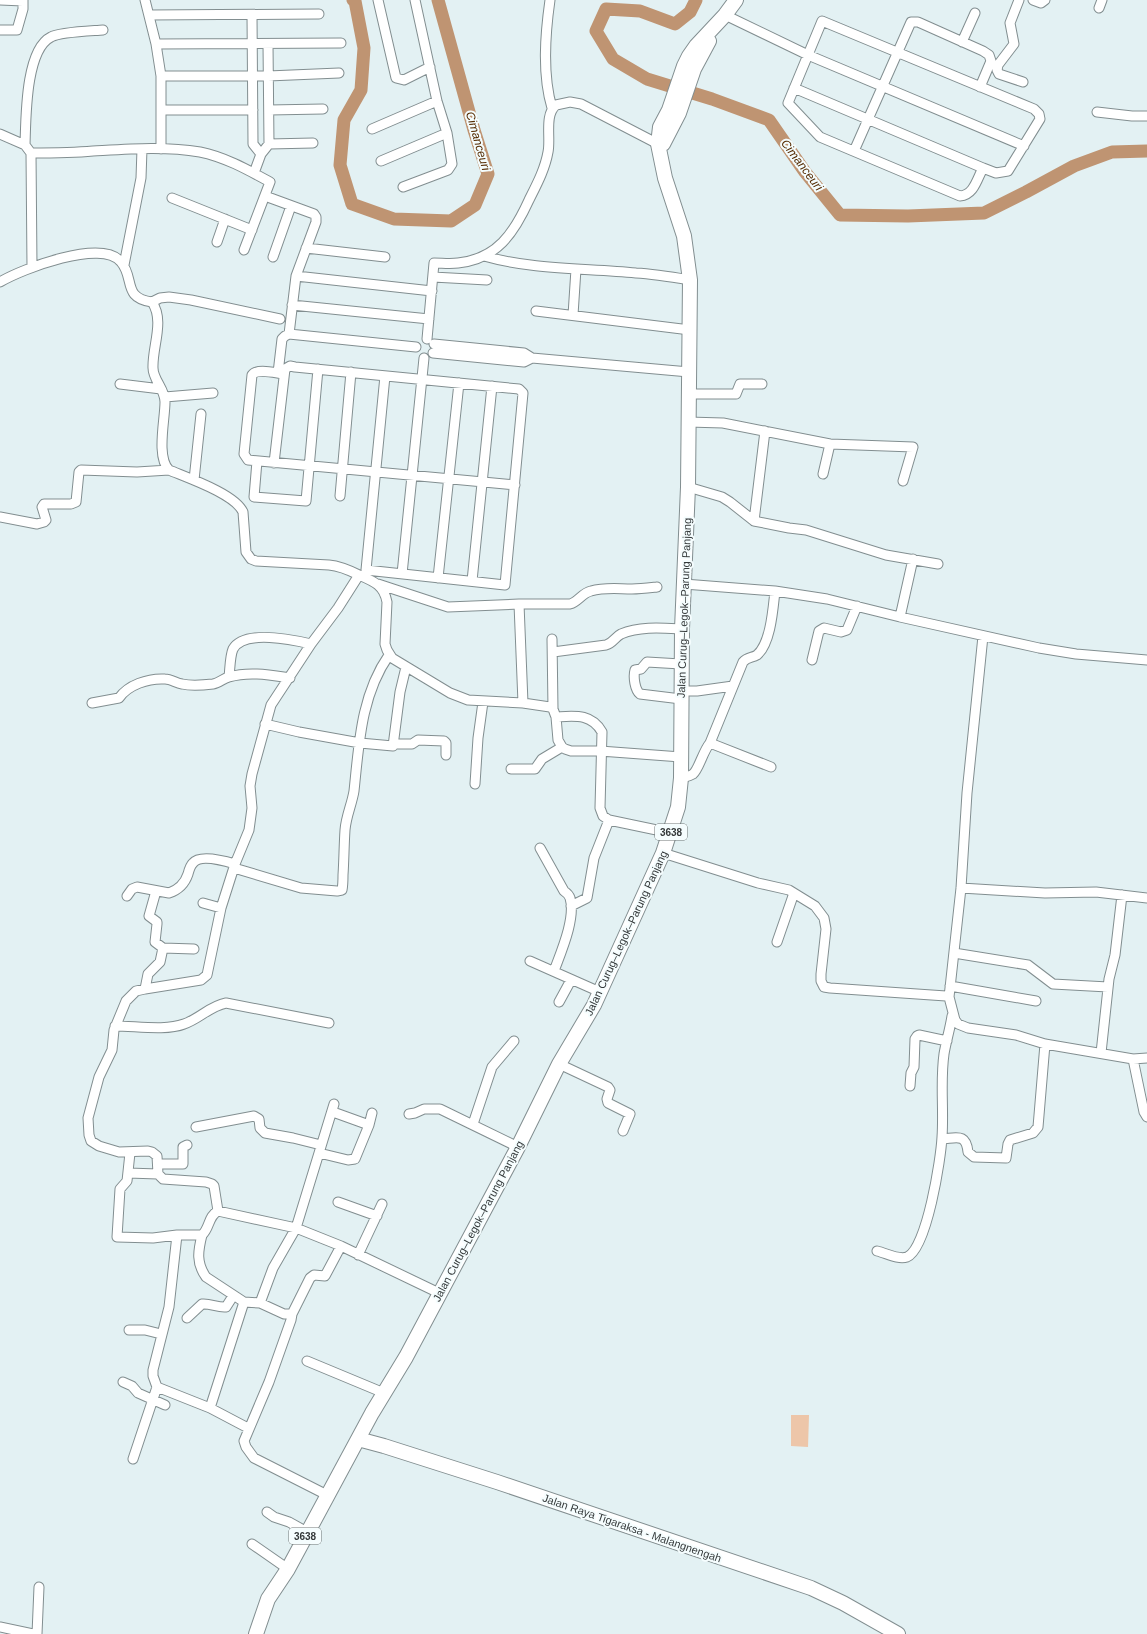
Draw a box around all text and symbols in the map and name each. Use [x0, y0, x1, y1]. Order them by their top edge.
water label: Cimanceuri [463, 110, 493, 172]
water label: Cimanceuri [778, 137, 826, 194]
street label: Jalan Curug–Legok–Parung Panjang [675, 518, 693, 698]
road number: 3638 [655, 824, 687, 840]
street label: Jalan Curug–Legok–Parung Panjang [582, 849, 670, 1017]
street label: Jalan Curug–Legok–Parung Panjang [430, 1139, 526, 1303]
street label: Jalan Raya Tigaraksa - Malangnengah [541, 1492, 723, 1564]
road number: 3638 [289, 1528, 321, 1544]

